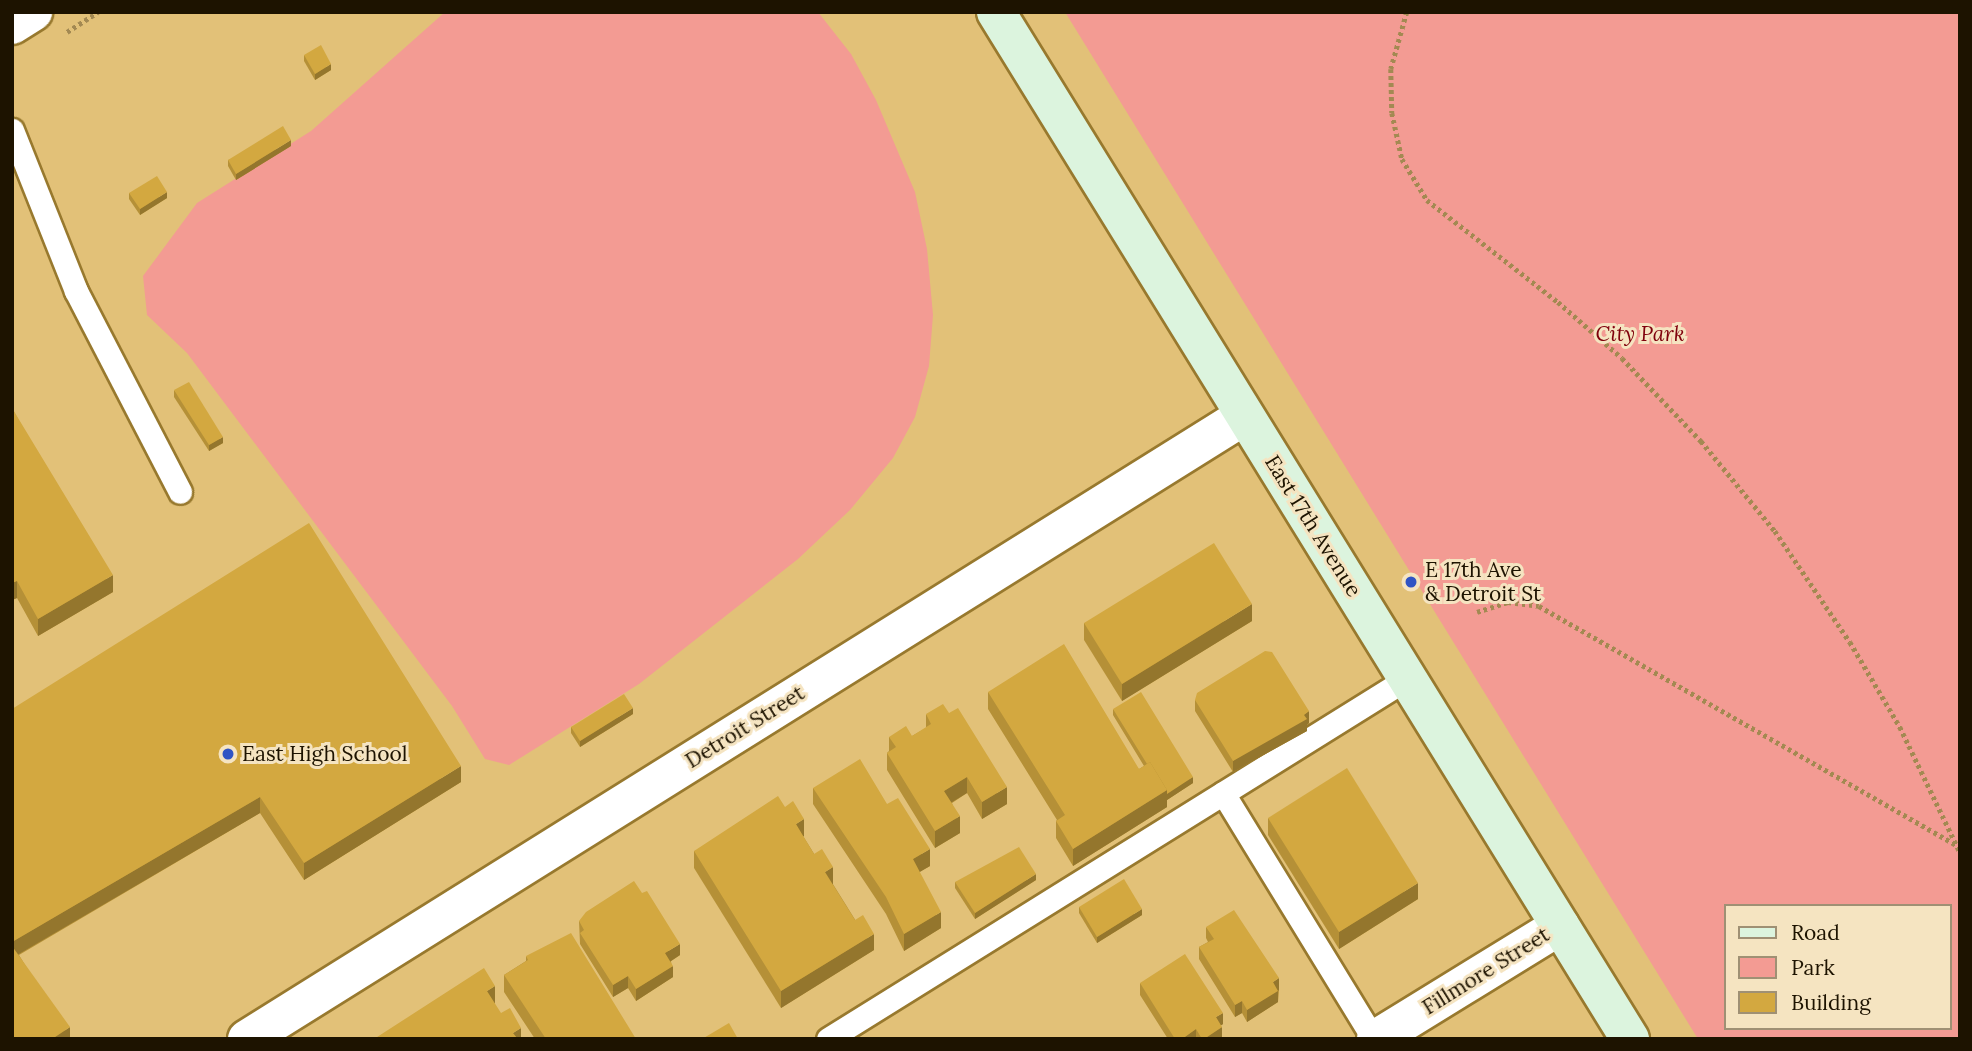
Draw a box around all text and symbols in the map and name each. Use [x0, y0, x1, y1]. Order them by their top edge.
park label: City Park [1595, 321, 1685, 347]
street label: East 17th Avenue [1259, 451, 1367, 601]
place label: E 17th Ave & Detroit St [1425, 557, 1541, 607]
marker: E 17th Ave & Detroit St [1403, 574, 1419, 590]
street label: Detroit Street [681, 680, 809, 774]
place label: East High School [242, 741, 408, 767]
marker: East High School [220, 746, 236, 762]
legend [1724, 904, 1951, 1030]
text: Road [1791, 919, 1840, 946]
street label: Fillmore Street [1418, 922, 1554, 1020]
text: Park [1791, 954, 1835, 981]
text: Building [1791, 989, 1871, 1016]

